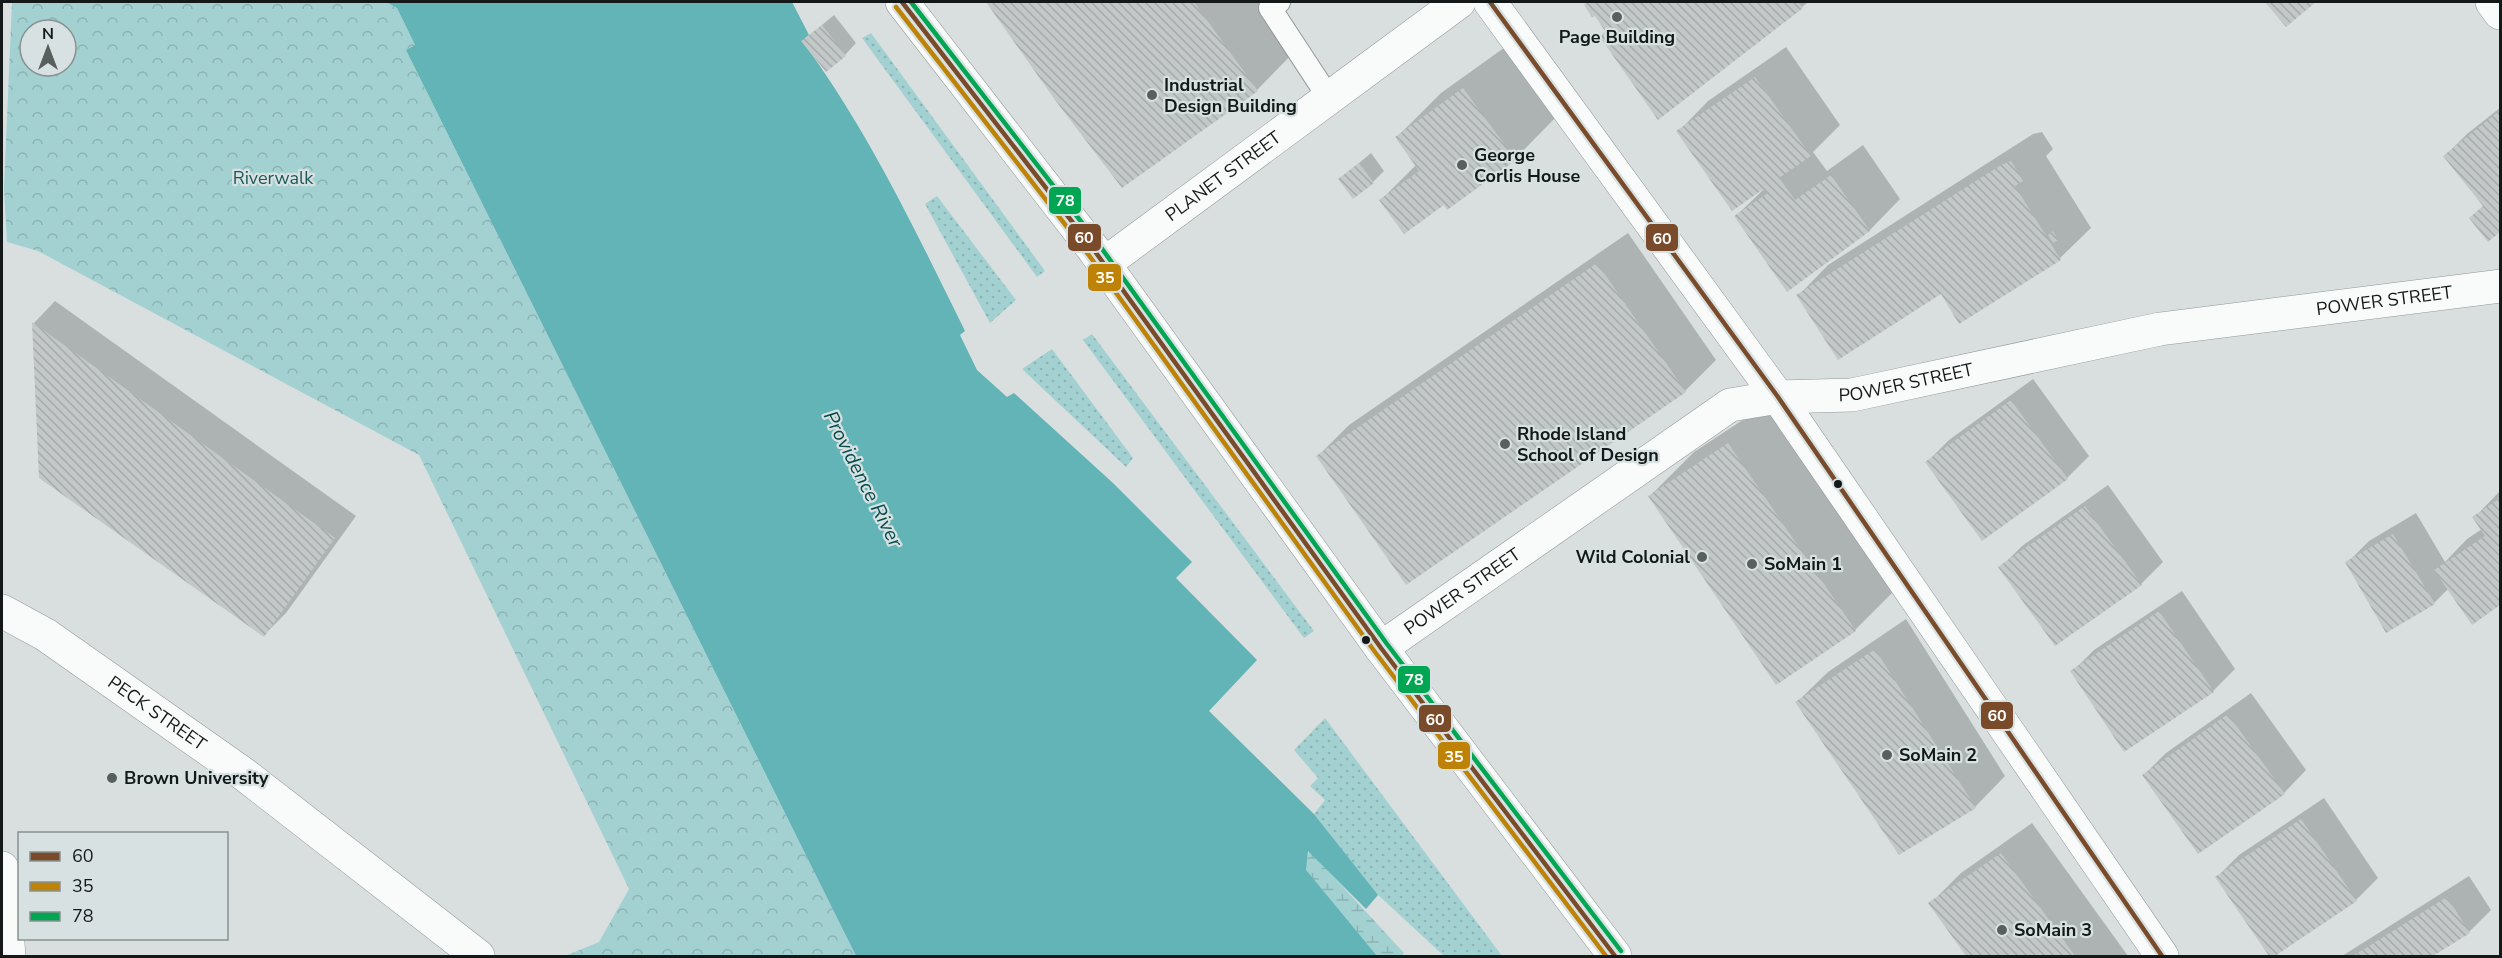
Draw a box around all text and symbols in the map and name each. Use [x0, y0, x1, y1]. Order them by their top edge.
marker: Page Building [1610, 10, 1624, 24]
north arrow [18, 18, 78, 78]
text: N [42, 23, 54, 45]
place label: Page Building [1559, 25, 1675, 49]
place label: Industrial Design Building [1164, 73, 1297, 118]
marker: Industrial Design Building [1145, 88, 1159, 102]
street label: PLANET STREET [1160, 125, 1286, 227]
place label: George Corlis House [1474, 143, 1580, 188]
marker: George Corlis House [1455, 158, 1469, 172]
park label: Riverwalk [233, 166, 314, 190]
line badge: 78 [1048, 186, 1082, 215]
text: 78 [1055, 190, 1075, 212]
line badge: 60 [1067, 223, 1102, 252]
line badge: 60 [1645, 223, 1679, 252]
text: 60 [1074, 227, 1094, 249]
text: 60 [1652, 228, 1672, 250]
line badge: 35 [1087, 263, 1122, 292]
text: 35 [1095, 267, 1115, 289]
street label: POWER STREET [2315, 280, 2454, 321]
street label: POWER STREET [1838, 357, 1976, 407]
water label: Providence River [817, 406, 909, 553]
place label: Rhode Island School of Design [1517, 422, 1659, 467]
marker: Rhode Island School of Design [1498, 437, 1512, 451]
unlabelled marker [1832, 478, 1844, 490]
street label: POWER STREET [1399, 542, 1525, 640]
place label: Wild Colonial [1575, 545, 1690, 569]
marker: Wild Colonial [1695, 550, 1709, 564]
place label: SoMain 1 [1764, 552, 1842, 576]
marker: SoMain 1 [1745, 557, 1759, 571]
unlabelled marker [1360, 634, 1372, 646]
line badge: 78 [1397, 665, 1431, 694]
text: 78 [1404, 669, 1424, 691]
street label: PECK STREET [103, 670, 211, 756]
line badge: 60 [1980, 701, 2014, 730]
line badge: 60 [1418, 704, 1452, 733]
text: 60 [1987, 705, 2007, 727]
text: 60 [1425, 709, 1445, 731]
line badge: 35 [1437, 741, 1471, 770]
place label: SoMain 2 [1899, 743, 1977, 767]
text: 35 [1444, 746, 1464, 768]
marker: SoMain 2 [1880, 748, 1894, 762]
place label: Brown University [124, 766, 269, 790]
marker: Brown University [105, 771, 119, 785]
legend [18, 832, 228, 940]
text: 60 [72, 844, 94, 868]
text: 35 [72, 874, 94, 898]
text: 78 [72, 904, 94, 928]
place label: SoMain 3 [2014, 918, 2092, 942]
marker: SoMain 3 [1995, 923, 2009, 937]

